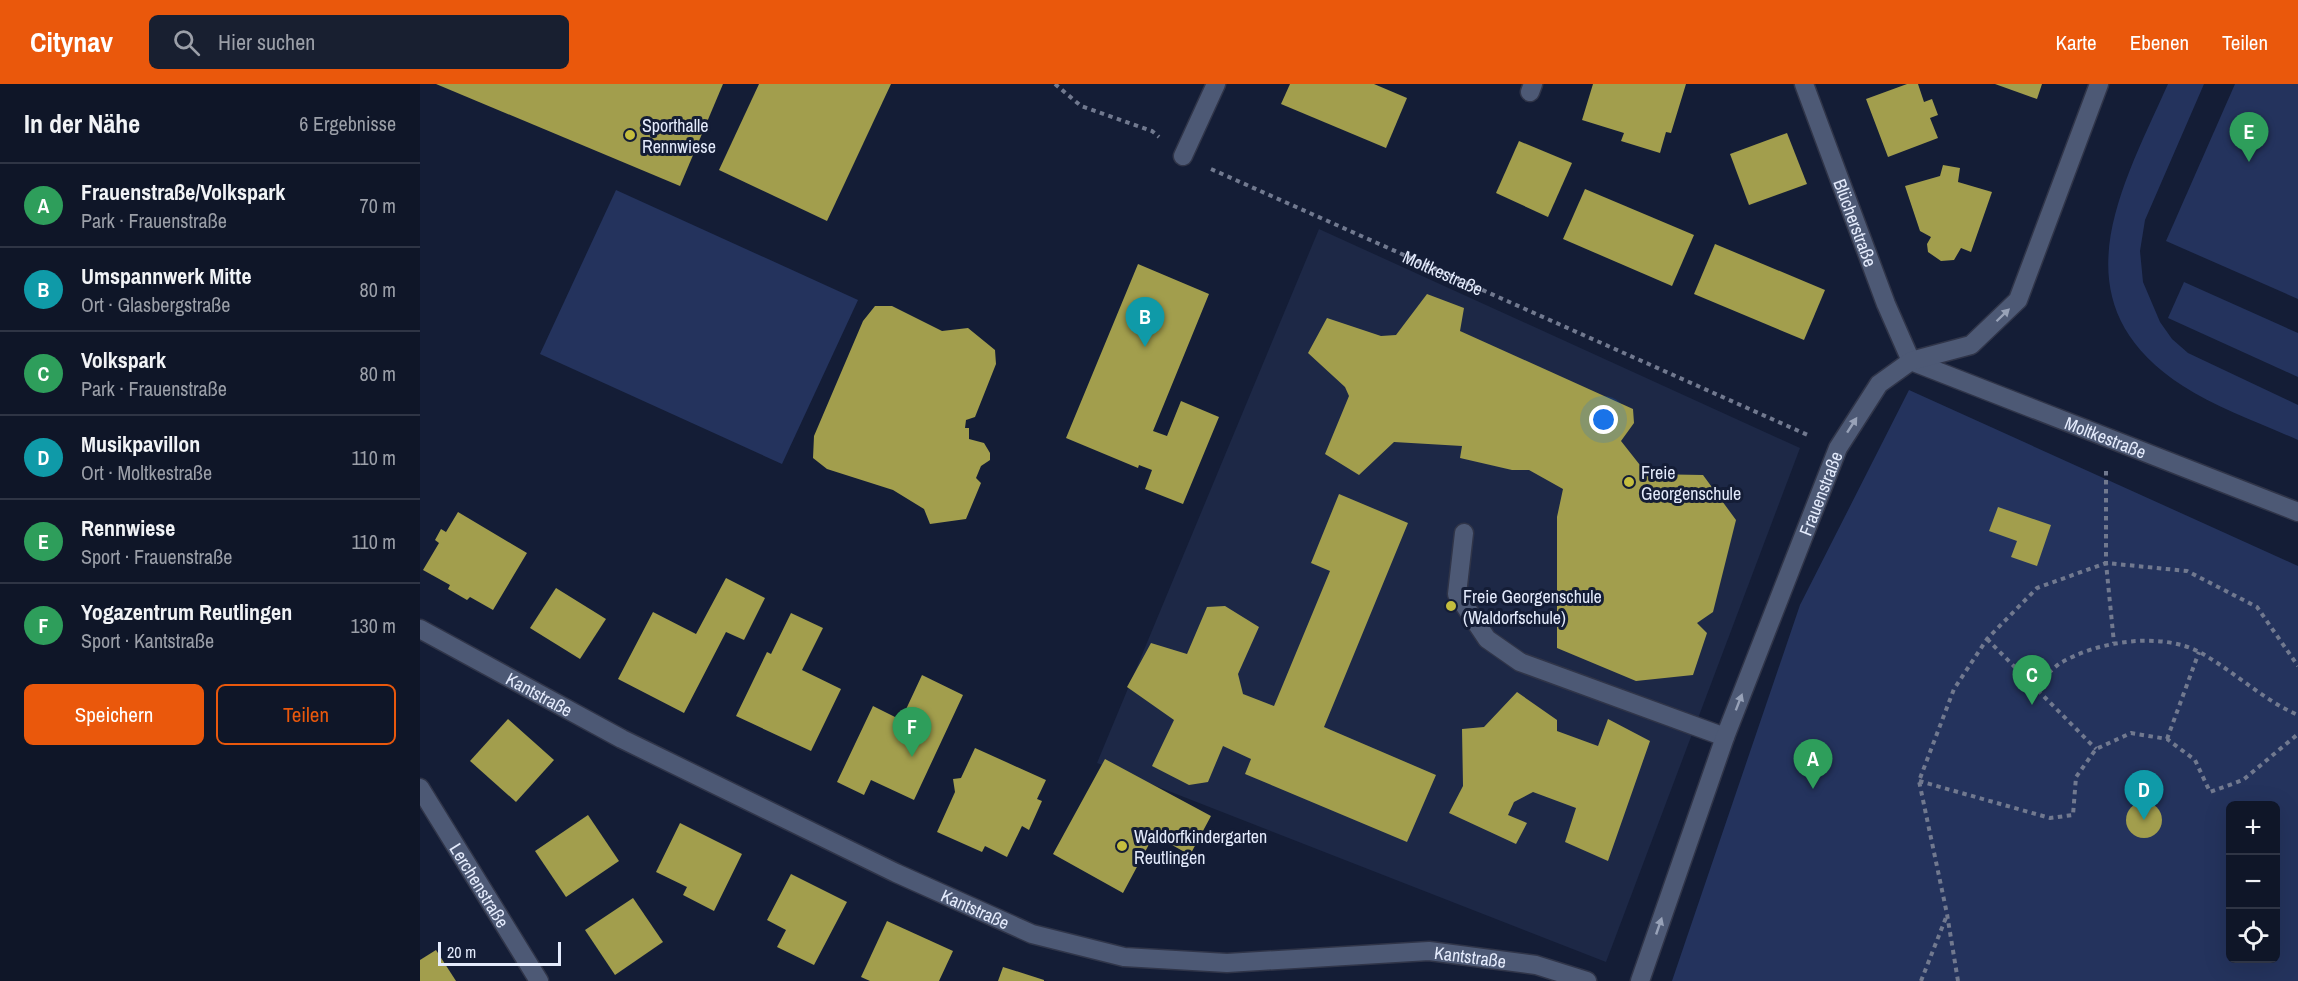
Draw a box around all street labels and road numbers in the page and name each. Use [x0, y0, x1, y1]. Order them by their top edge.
street label: Blücherstraße [1828, 175, 1883, 270]
street label: Moltkestraße [1399, 244, 1487, 301]
street label: Moltkestraße [2061, 410, 2150, 464]
street label: Frauenstraße [1792, 447, 1848, 539]
street label: Kantstraße [502, 666, 577, 722]
street label: Lerchenstraße [444, 838, 515, 932]
street label: Kantstraße [937, 882, 1013, 935]
street label: Kantstraße [1433, 939, 1508, 973]

